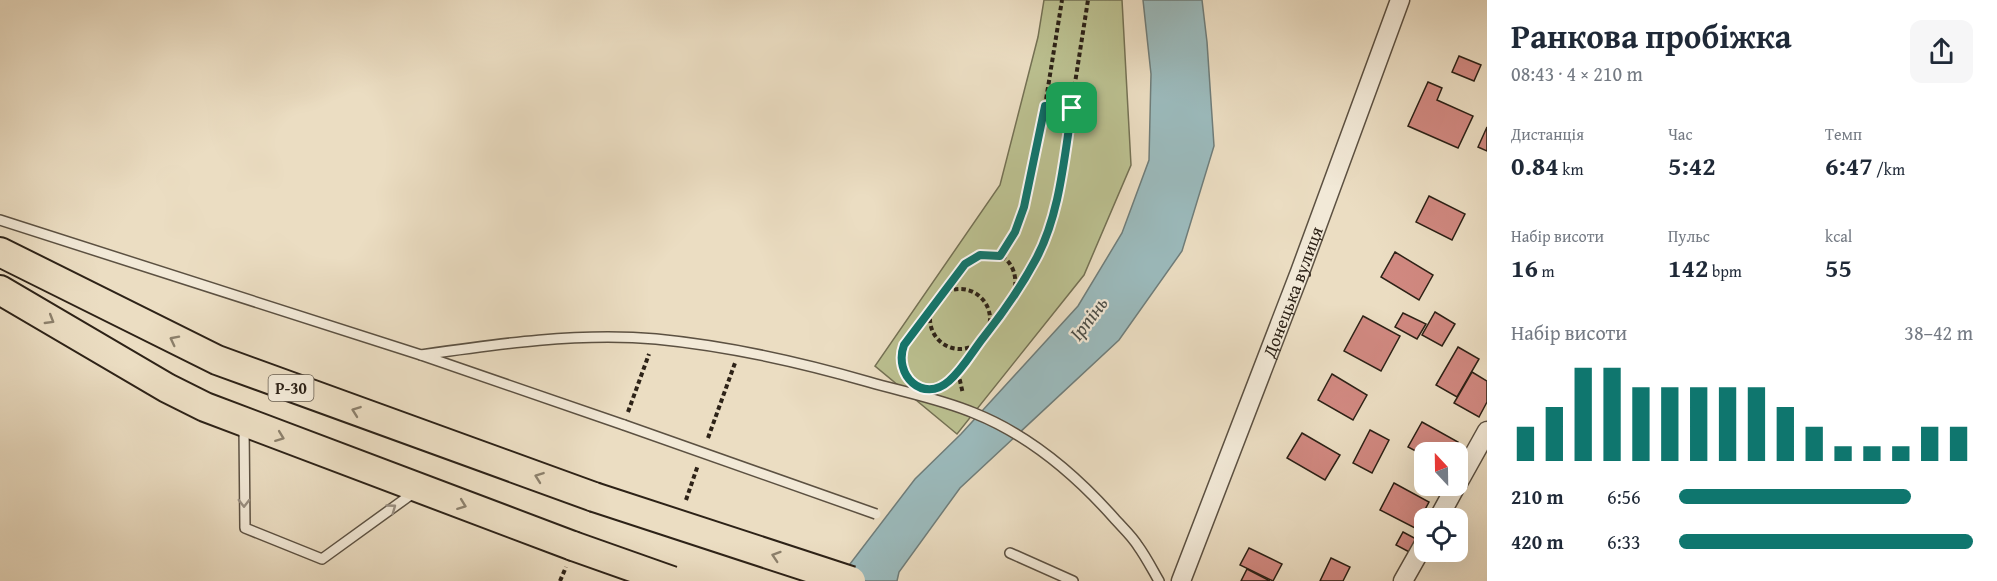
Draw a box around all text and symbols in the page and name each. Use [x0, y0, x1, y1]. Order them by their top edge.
text: Ранкова пробіжка [1511, 12, 1792, 60]
button: share [1910, 20, 1973, 83]
text: 08:43 · 4 × 210 m [1511, 59, 1643, 88]
pin [1046, 82, 1097, 133]
icon: arrive [1055, 91, 1088, 124]
text: Дистанція [1511, 122, 1584, 146]
text: Час [1668, 122, 1692, 146]
text: Темп [1825, 122, 1862, 146]
text: 0.84 [1511, 146, 1559, 185]
text: 5:42 [1668, 146, 1716, 185]
text: 6:47 [1825, 146, 1873, 185]
text: km [1559, 157, 1583, 181]
text: /km [1873, 157, 1905, 181]
street label: Донецька вулиця [1255, 222, 1329, 362]
text: Набір висоти [1511, 224, 1604, 248]
text: Пульс [1668, 224, 1710, 248]
text: kcal [1825, 224, 1852, 248]
text: 16 [1511, 248, 1538, 287]
text: 142 [1668, 248, 1708, 287]
text: 55 [1825, 248, 1852, 287]
text: m [1538, 259, 1555, 283]
text: bpm [1708, 259, 1742, 283]
water label: Ірпінь [1062, 290, 1114, 346]
one-way arrow [44, 313, 54, 324]
text: Набір висоти [1511, 318, 1627, 347]
text: 38–42 m [1904, 318, 1973, 347]
one-way arrow [170, 336, 181, 347]
road number: Р-30 [268, 375, 314, 401]
one-way arrow [351, 406, 362, 419]
one-way arrow [274, 429, 285, 442]
north arrow [1414, 442, 1468, 496]
map controls [1414, 442, 1468, 562]
one-way arrow [535, 471, 545, 484]
text: 210 m [1511, 482, 1564, 511]
text: 6:56 [1607, 482, 1641, 511]
one-way arrow [238, 498, 251, 507]
one-way arrow [456, 498, 467, 510]
one-way arrow [386, 504, 397, 515]
button: locate [1414, 508, 1468, 562]
text: 420 m [1511, 527, 1564, 556]
text: 6:33 [1607, 527, 1641, 556]
one-way arrow [771, 551, 782, 563]

